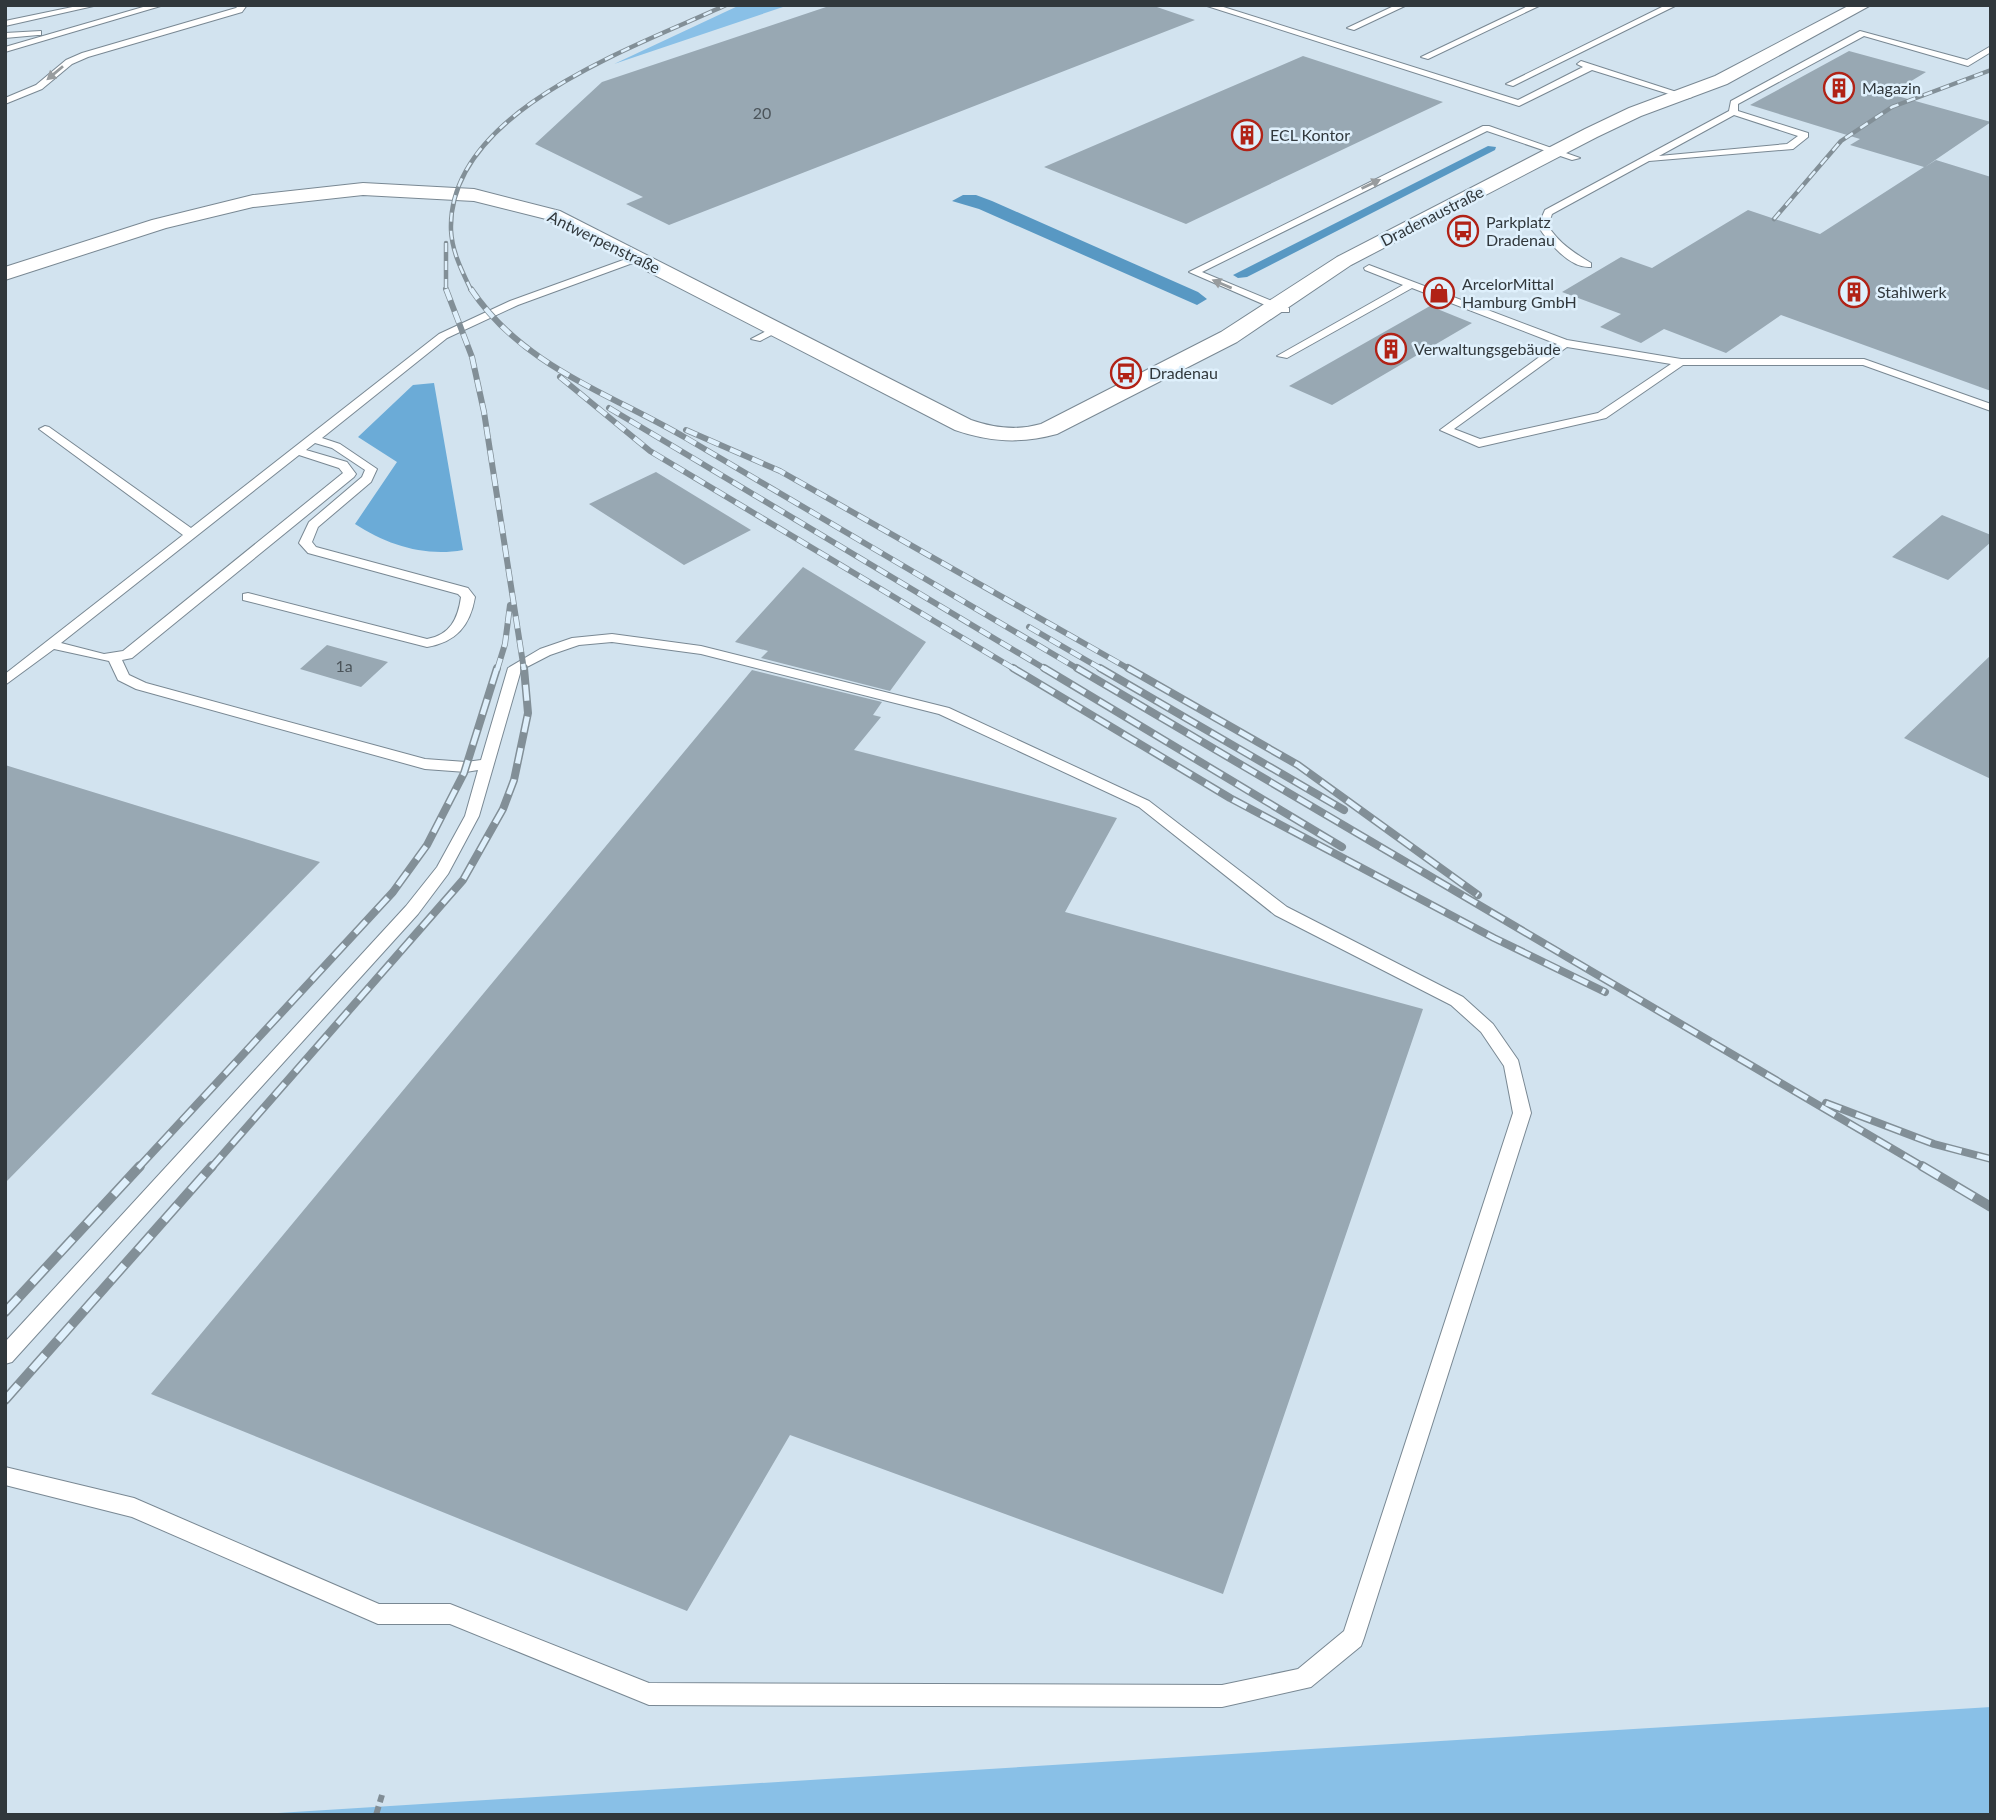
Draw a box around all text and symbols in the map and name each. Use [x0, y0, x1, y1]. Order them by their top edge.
one-way arrow [46, 65, 64, 81]
building icon: Magazin [1822, 71, 1856, 105]
place label: Magazin [1862, 78, 1921, 97]
house number: 20 [753, 103, 771, 122]
building icon: ECL Kontor [1230, 118, 1264, 152]
place label: ECL Kontor [1270, 125, 1350, 144]
one-way arrow [1361, 179, 1381, 190]
street label: Dradenaustraße [1377, 181, 1486, 250]
street label: Antwerpenstraße [545, 206, 663, 277]
place label: Parkplatz Dradenau [1486, 212, 1555, 249]
bus stop icon: Parkplatz Dradenau [1446, 214, 1480, 248]
place label: ArcelorMittal Hamburg GmbH [1462, 274, 1577, 311]
building icon: Stahlwerk [1837, 275, 1871, 309]
shop icon: ArcelorMittal Hamburg GmbH [1422, 276, 1456, 310]
one-way arrow [1211, 278, 1232, 289]
place label: Stahlwerk [1877, 282, 1947, 301]
building icon: Verwaltungsgebäude [1374, 332, 1408, 366]
place label: Verwaltungsgebäude [1414, 339, 1561, 358]
bus stop icon: Dradenau [1109, 356, 1143, 390]
place label: Dradenau [1149, 363, 1218, 382]
house number: 1a [335, 656, 353, 675]

